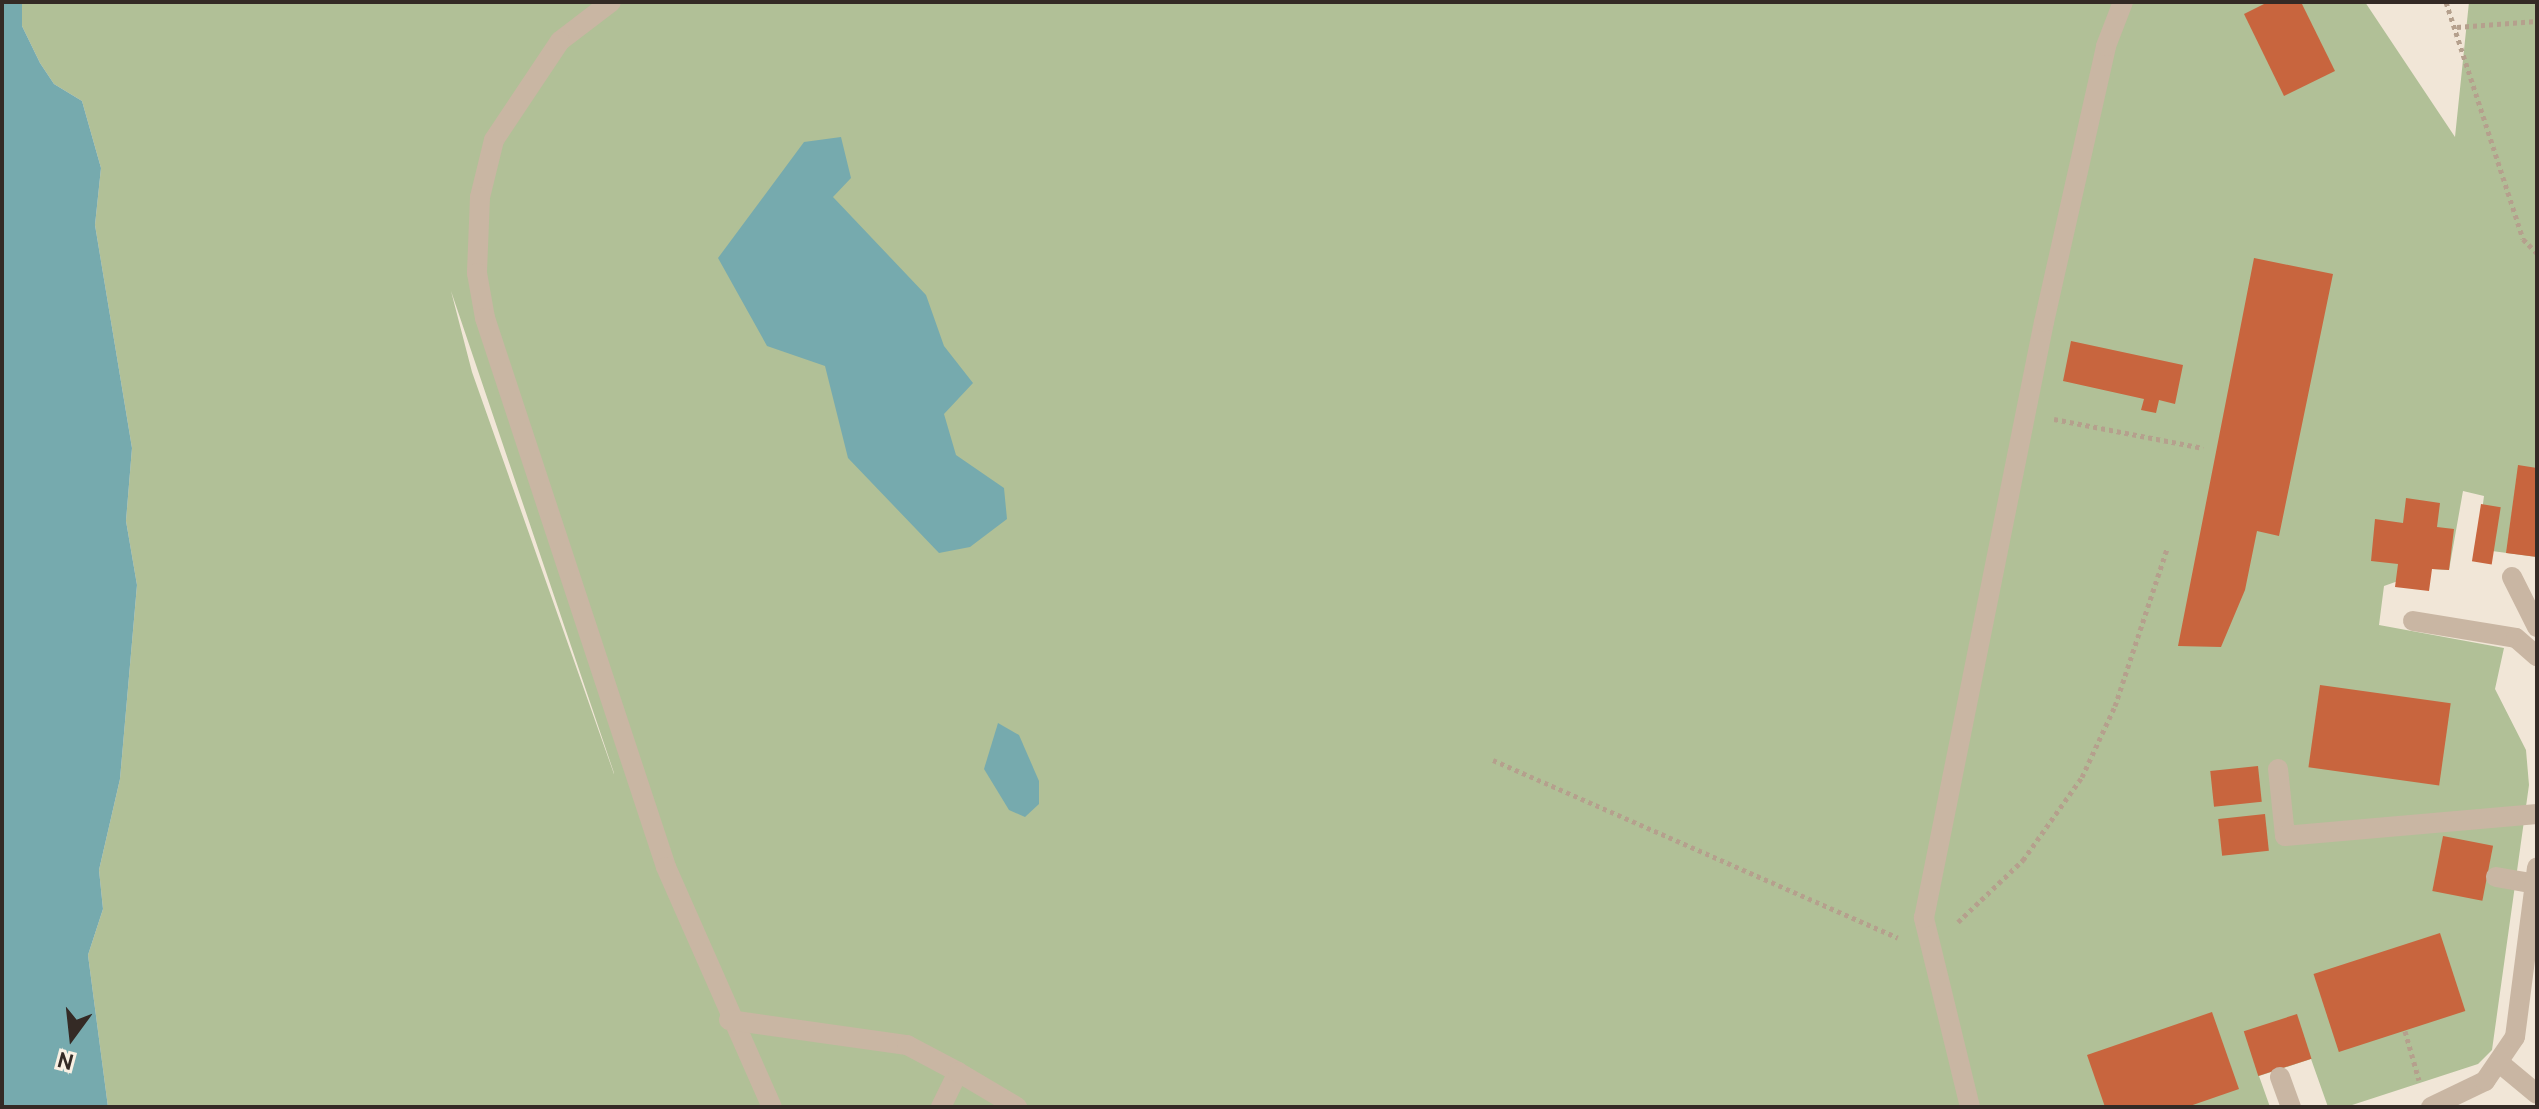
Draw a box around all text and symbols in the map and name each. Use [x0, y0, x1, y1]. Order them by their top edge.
north arrow [32, 997, 112, 1077]
text: N [55, 1046, 77, 1076]

